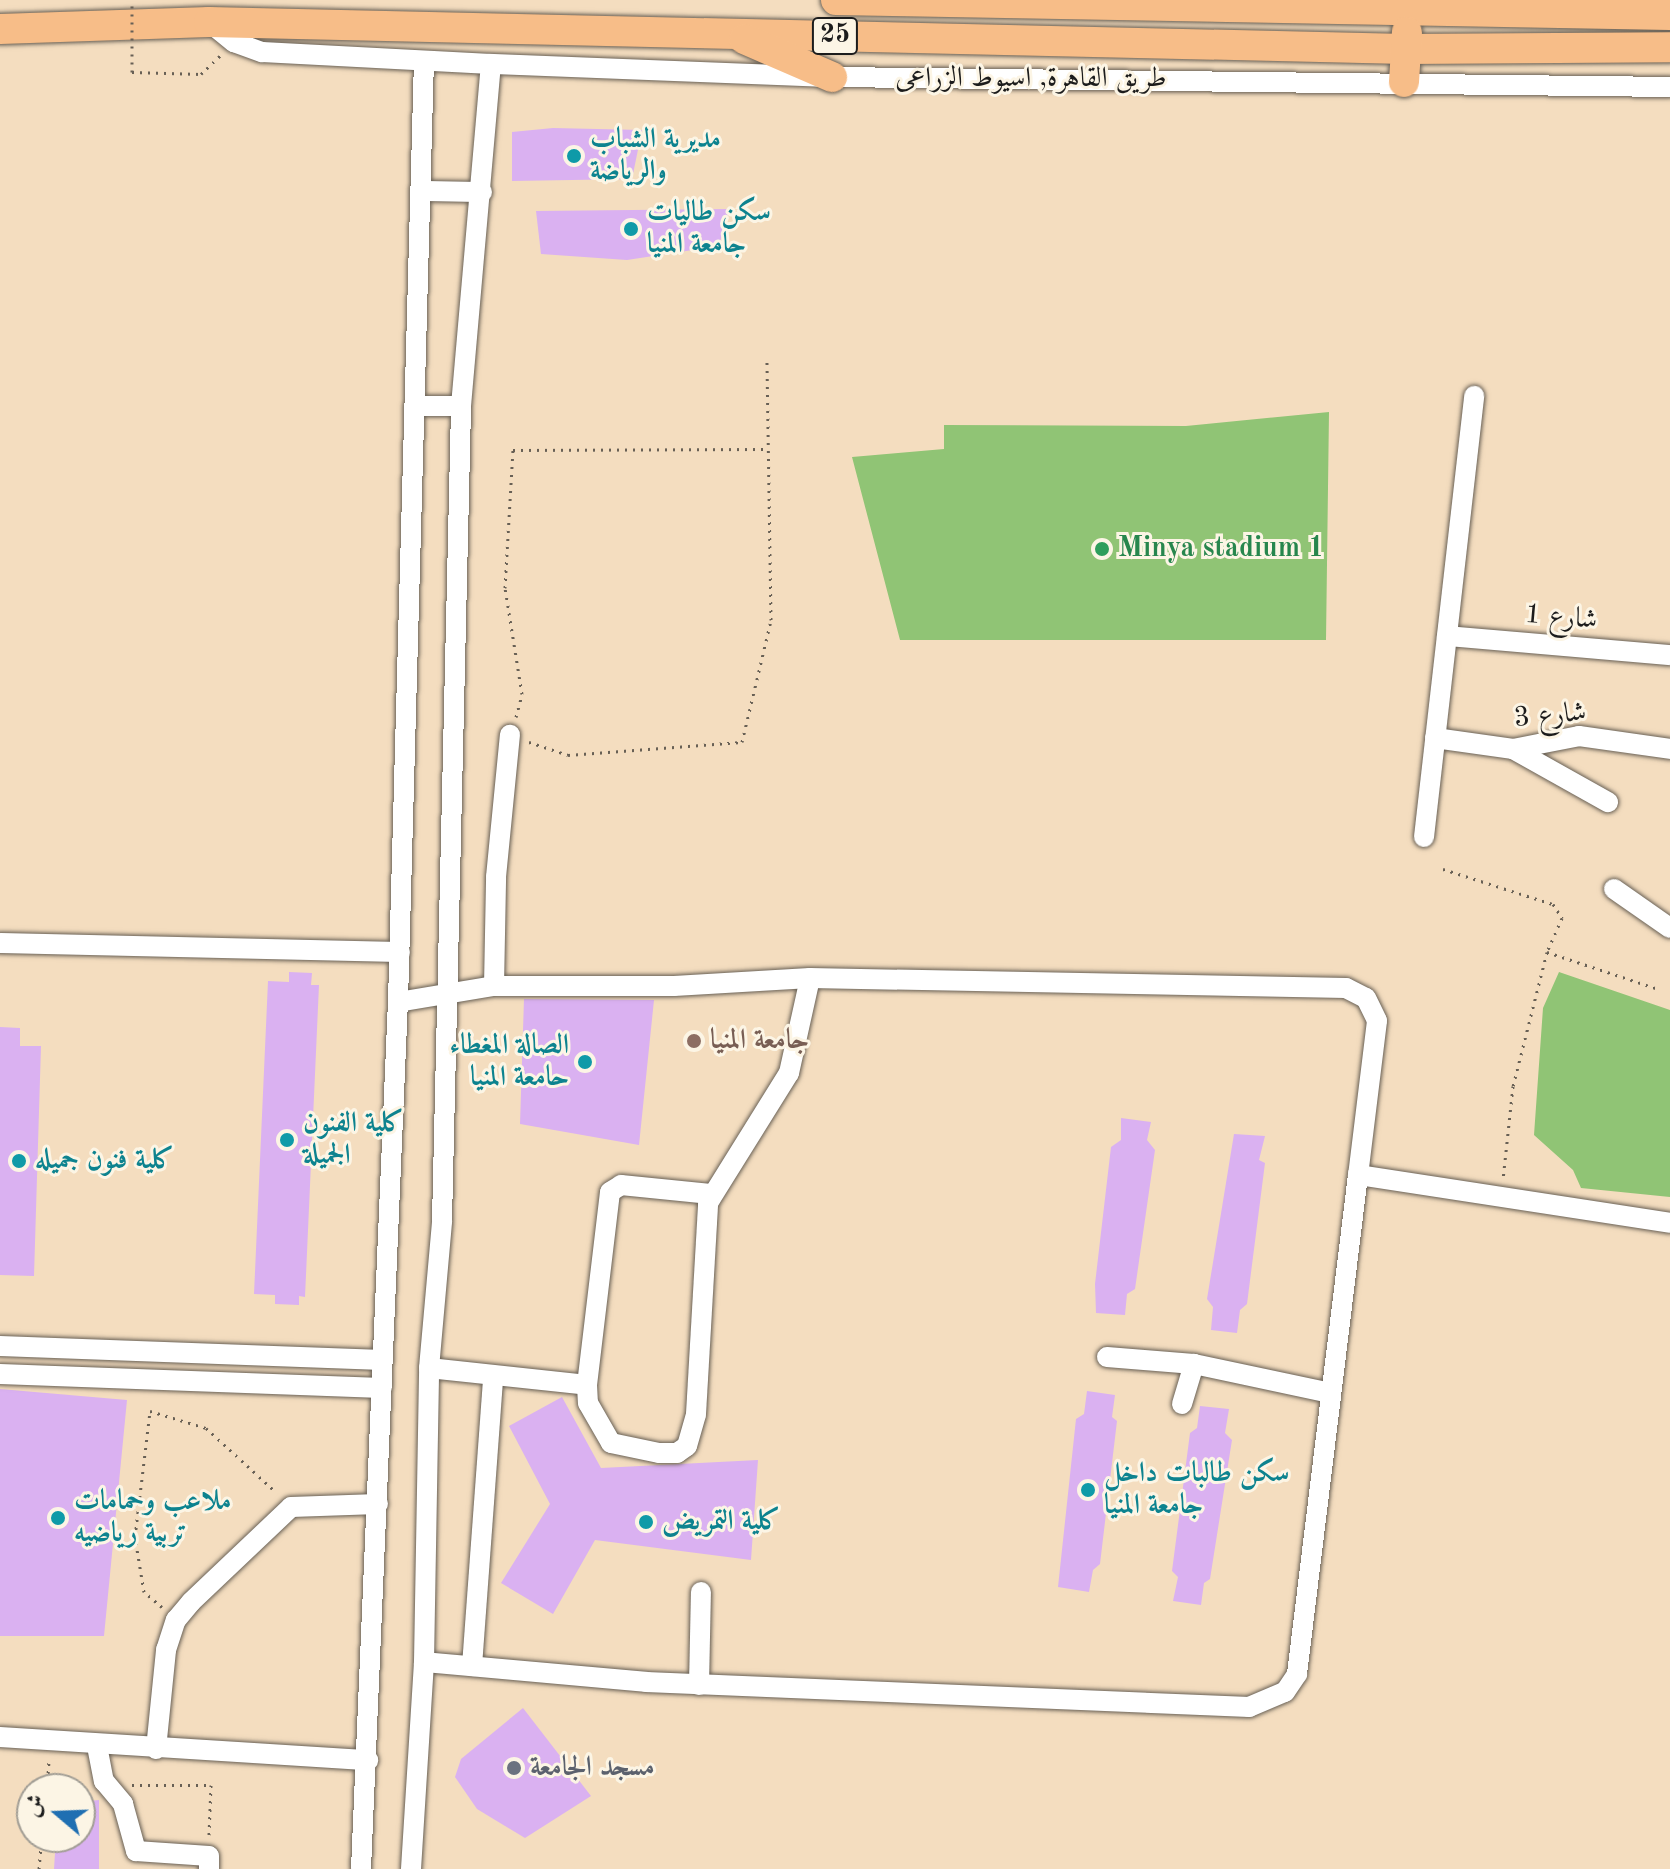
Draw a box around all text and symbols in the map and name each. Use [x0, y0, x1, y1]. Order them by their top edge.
road number: 25 [811, 14, 859, 58]
street label: طريق القاهرة, اسيوط الزراعى [895, 62, 1167, 96]
place label: مديرية الشباب والرياضة [590, 123, 721, 189]
marker: مديرية الشباب والرياضة [565, 147, 583, 165]
place label: سكن طاليات جامعة المنيا [647, 196, 771, 262]
marker: سكن طاليات جامعة المنيا [622, 220, 640, 238]
place label: Minya stadium 1 [1118, 532, 1324, 566]
marker: Minya stadium 1 [1093, 540, 1111, 558]
street label: شارع 1 [1523, 598, 1599, 638]
street label: شارع 3 [1512, 696, 1588, 736]
place label: جامعة المنيا [710, 1024, 809, 1058]
place label: الصالة المغطاء حامعة المنيا [450, 1029, 569, 1095]
marker: جامعة المنيا [685, 1032, 703, 1050]
marker: الصالة المغطاء حامعة المنيا [576, 1053, 594, 1071]
place label: كلية الفنون الجميلة [303, 1107, 404, 1173]
marker: كلية الفنون الجميلة [278, 1131, 296, 1149]
place label: كلية فنون جميله [35, 1144, 174, 1178]
marker: كلية فنون جميله [10, 1152, 28, 1170]
place label: سكن طالبات داخل جامعة المنيا [1104, 1457, 1289, 1523]
marker: سكن طالبات داخل جامعة المنيا [1079, 1481, 1097, 1499]
place label: ملاعب وحمامات تربية رياضيه [74, 1485, 231, 1551]
place label: كلية التمريض [662, 1505, 781, 1539]
marker: ملاعب وحمامات تربية رياضيه [49, 1509, 67, 1527]
marker: كلية التمريض [637, 1513, 655, 1531]
place label: مسجد الجامعة [530, 1751, 655, 1785]
marker: مسجد الجامعة [505, 1759, 523, 1777]
north arrow [16, 1773, 96, 1853]
text: ش [21, 1792, 49, 1820]

